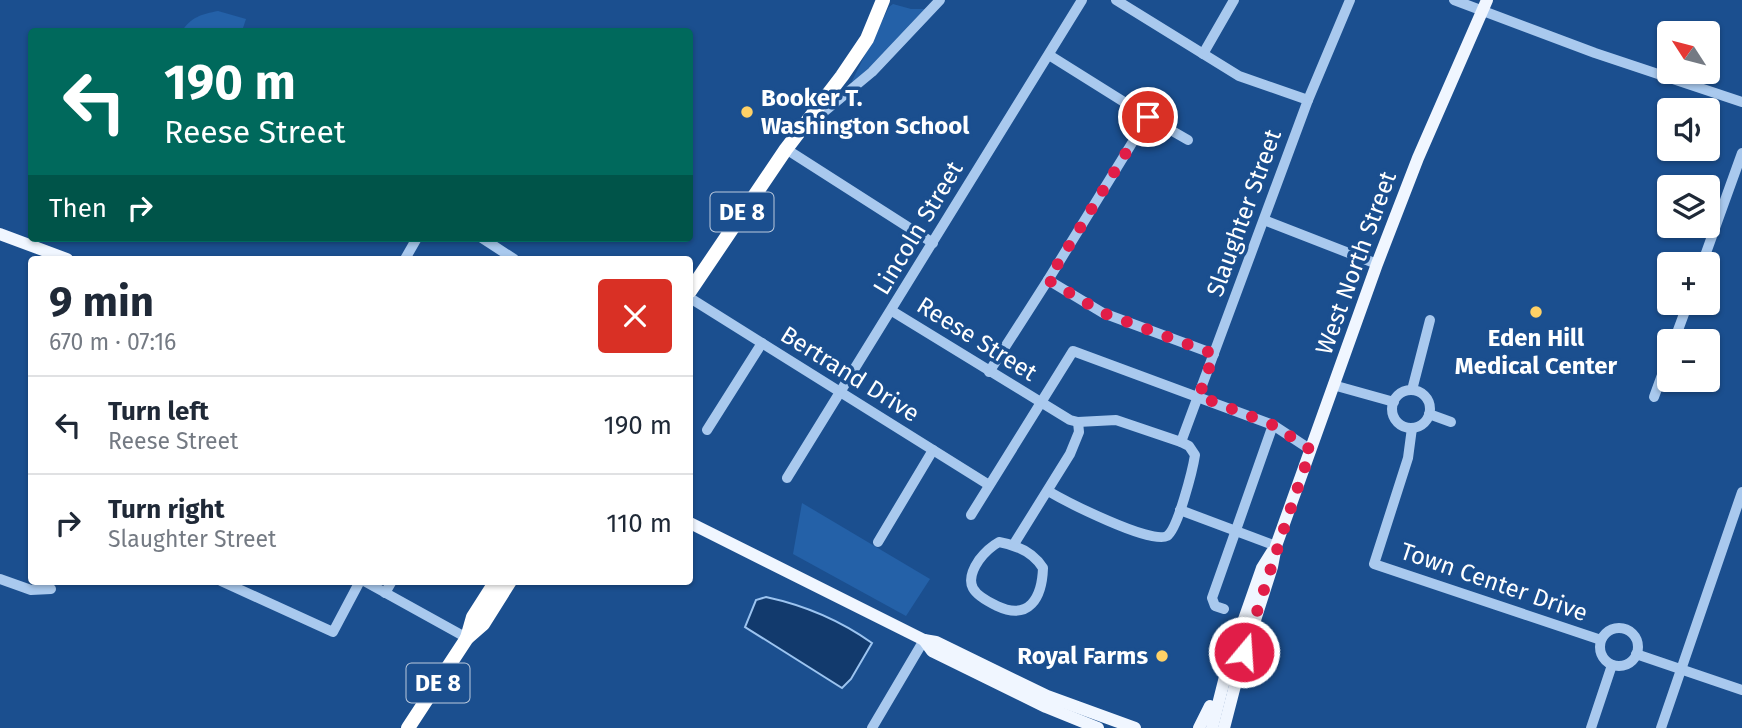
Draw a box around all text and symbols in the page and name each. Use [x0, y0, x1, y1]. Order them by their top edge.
north arrow [1657, 21, 1720, 84]
map controls [1657, 21, 1720, 392]
text: 190 m [164, 53, 296, 112]
icon: left [49, 56, 140, 147]
place label: Booker T. Washington School [761, 84, 970, 140]
pin [1118, 87, 1178, 147]
icon: arrive [1129, 98, 1167, 136]
button: sound [1657, 98, 1720, 161]
marker: Booker T. Washington School [739, 104, 755, 120]
text: Reese Street [164, 113, 345, 151]
street label: Slaughter Street [1201, 125, 1287, 300]
street label: Lincoln Street [867, 156, 969, 300]
street label: West North Street [1310, 167, 1402, 358]
button: layers [1657, 175, 1720, 238]
icon: right [121, 189, 159, 227]
road number: DE 8 [710, 192, 774, 232]
text: Then [49, 193, 107, 224]
button: + [1657, 252, 1720, 315]
text: 9 min [49, 277, 154, 327]
button: close [598, 279, 672, 353]
street label: Reese Street [912, 291, 1042, 387]
marker: Eden Hill Medical Center [1528, 304, 1544, 320]
street label: Bertrand Drive [776, 320, 924, 428]
place label: Eden Hill Medical Center [1455, 324, 1618, 380]
text: 670 m · 07:16 [49, 328, 176, 356]
button: − [1657, 329, 1720, 392]
text: Turn left [108, 396, 209, 427]
icon: left [49, 406, 87, 444]
text: 190 m [603, 410, 672, 441]
text: Reese Street [108, 427, 238, 455]
text: Turn right [108, 494, 225, 525]
icon: right [49, 504, 87, 542]
text: 110 m [606, 508, 672, 539]
text: Slaughter Street [108, 525, 276, 553]
street label: Town Center Drive [1397, 537, 1591, 627]
position arrow [1207, 615, 1281, 689]
place label: Royal Farms [1017, 642, 1148, 670]
marker: Royal Farms [1154, 648, 1170, 664]
road number: DE 8 [406, 664, 470, 702]

